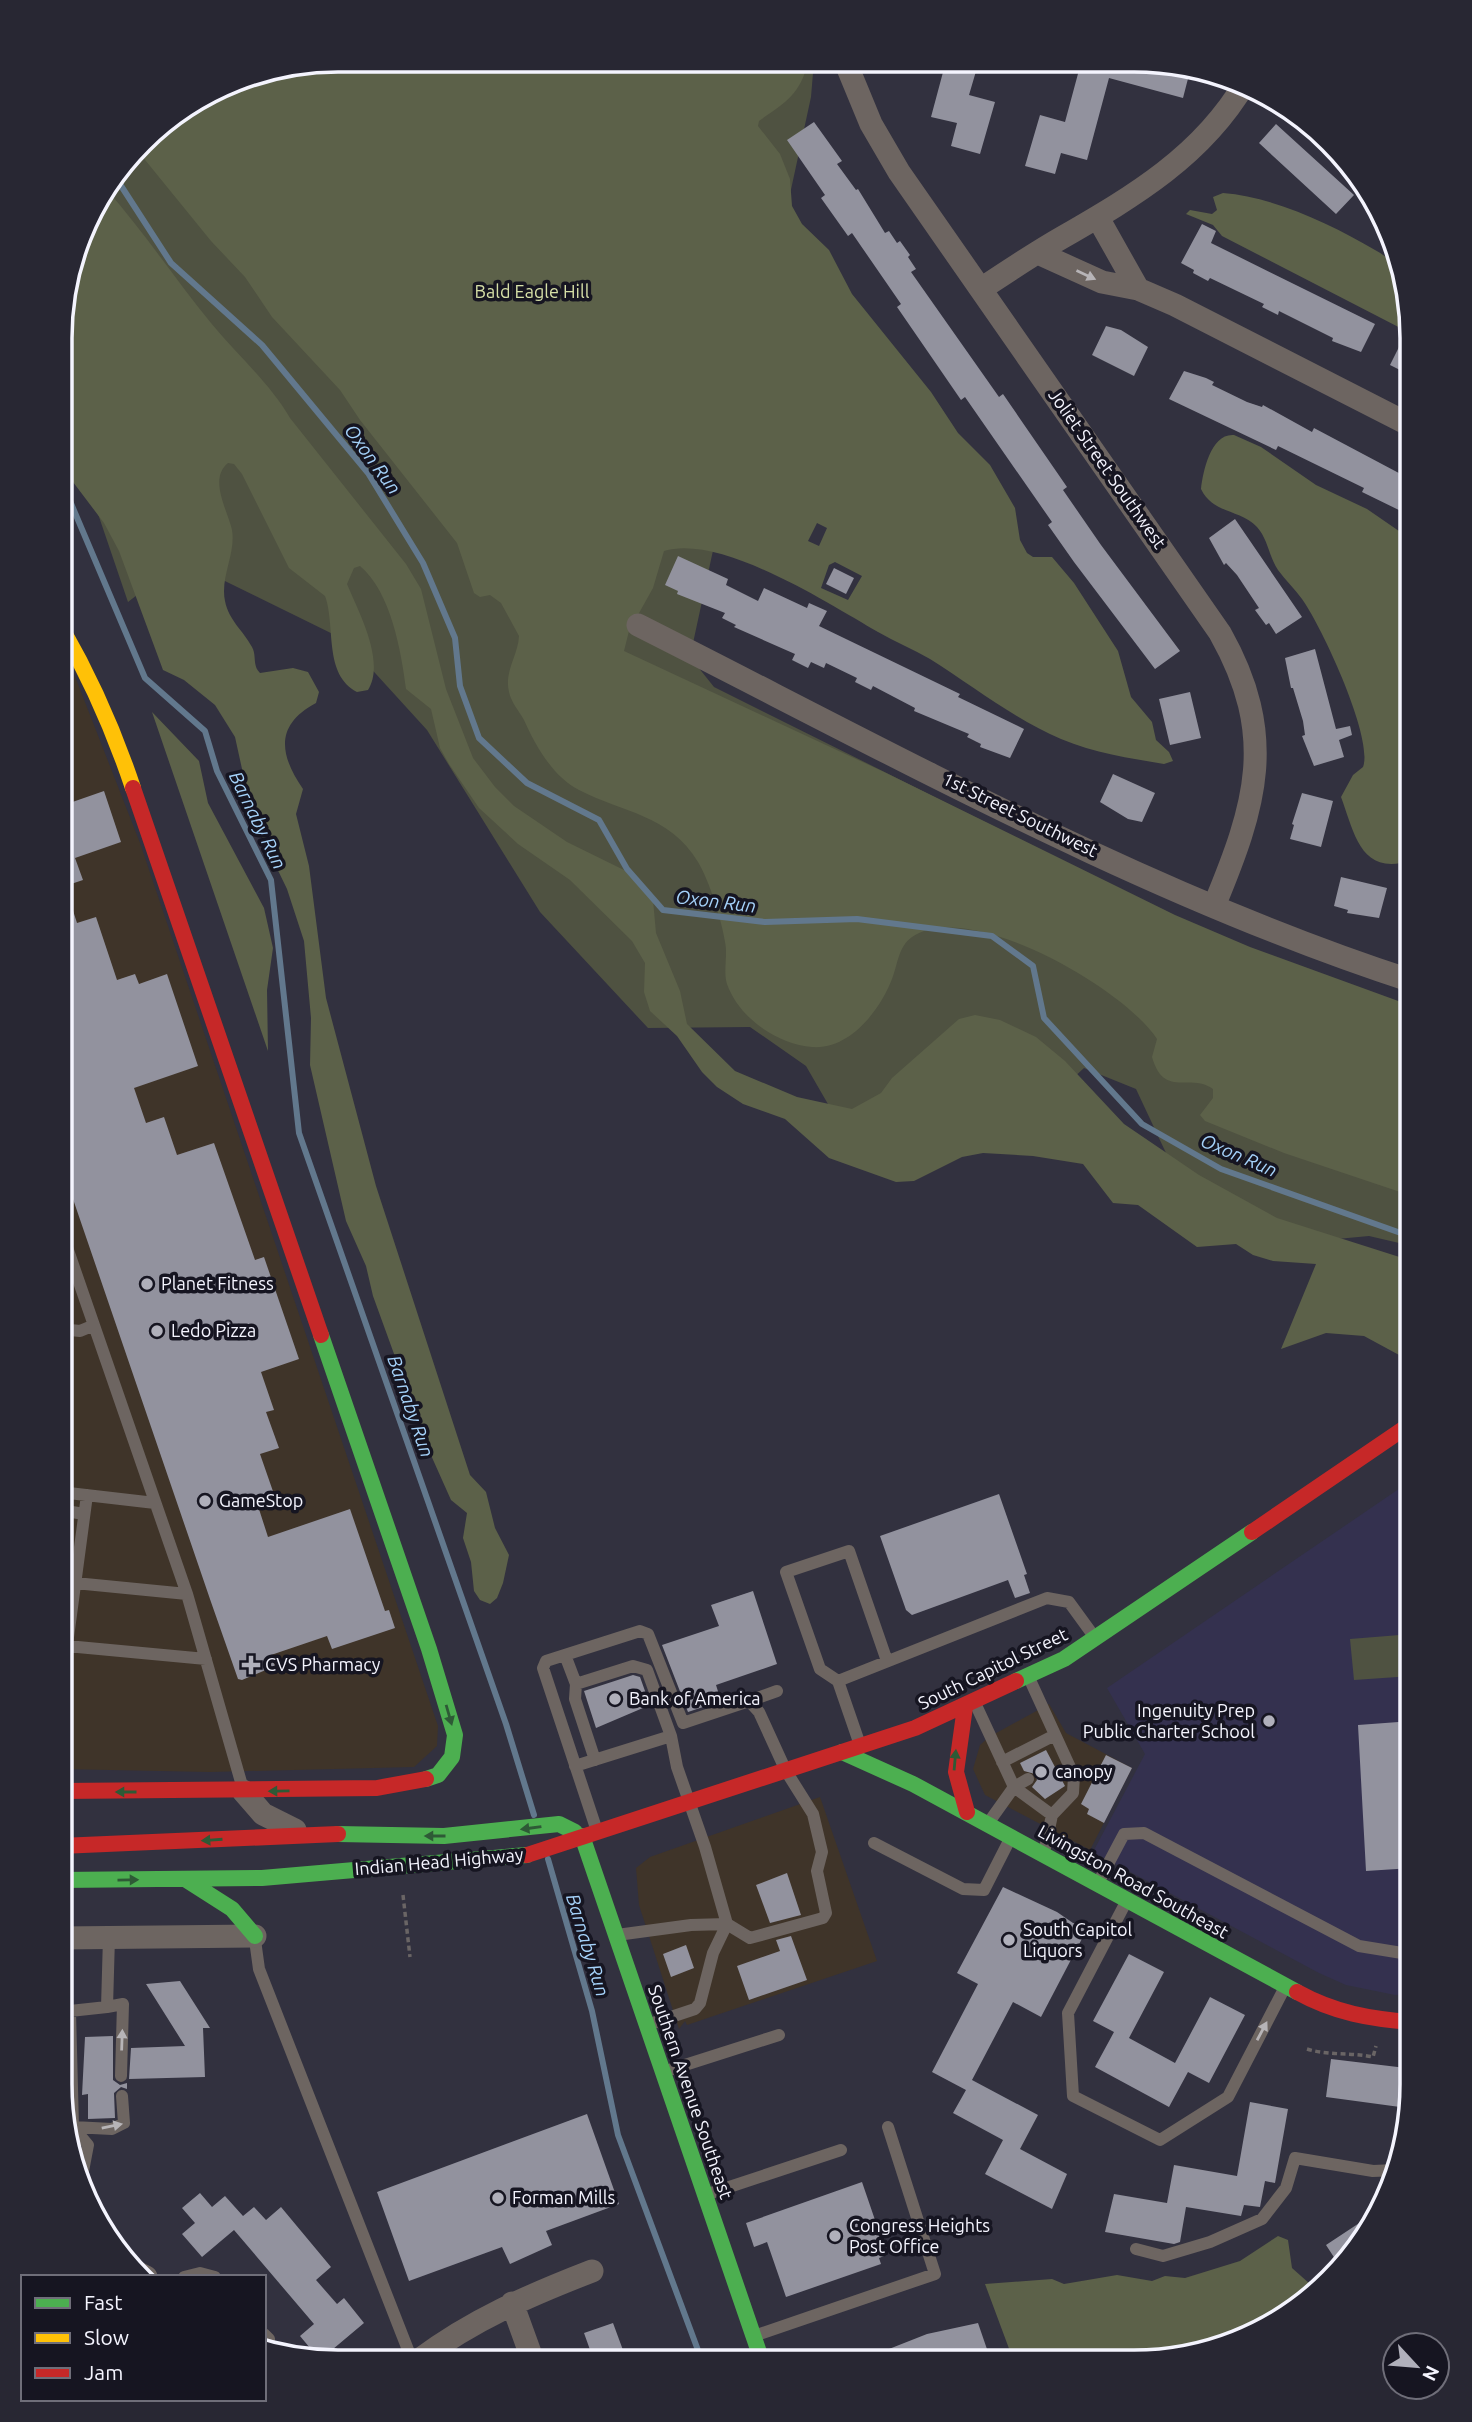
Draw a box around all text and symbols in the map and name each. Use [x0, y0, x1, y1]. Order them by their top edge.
one-way arrow [1076, 270, 1097, 281]
park label: Bald Eagle Hill [475, 281, 590, 301]
street label: Joliet Street Southwest [1045, 385, 1171, 552]
water label: Oxon Run [340, 420, 406, 498]
water label: Barnaby Run [225, 767, 291, 873]
street label: 1st Street Southwest [940, 768, 1101, 860]
water label: Oxon Run [674, 885, 758, 917]
water label: Oxon Run [1197, 1129, 1281, 1181]
place label: Planet Fitness [161, 1273, 274, 1293]
marker: Planet Fitness [139, 1276, 155, 1292]
place label: Ledo Pizza [171, 1320, 256, 1340]
marker: Ledo Pizza [149, 1323, 165, 1339]
water label: Barnaby Run [383, 1352, 439, 1460]
place label: GameStop [219, 1490, 303, 1510]
marker: GameStop [197, 1493, 213, 1509]
street label: South Capitol Street [915, 1623, 1070, 1713]
place label: CVS Pharmacy [265, 1654, 381, 1674]
marker: CVS Pharmacy [243, 1657, 259, 1673]
place label: Bank of America [629, 1688, 761, 1708]
marker: Bank of America [607, 1691, 623, 1707]
place label: Ingenuity Prep Public Charter School [1083, 1700, 1255, 1741]
one-way arrow [444, 1704, 454, 1725]
marker: Ingenuity Prep Public Charter School [1261, 1713, 1277, 1729]
one-way arrow [950, 1749, 961, 1771]
place label: canopy [1055, 1761, 1113, 1781]
marker: canopy [1033, 1764, 1049, 1780]
one-way arrow [268, 1785, 290, 1797]
one-way arrow [115, 1786, 137, 1798]
street label: Livingston Road Southeast [1035, 1820, 1232, 1942]
one-way arrow [520, 1823, 542, 1834]
one-way arrow [424, 1830, 446, 1842]
one-way arrow [201, 1835, 223, 1846]
street label: Indian Head Highway [354, 1844, 524, 1878]
one-way arrow [117, 1874, 139, 1886]
water label: Barnaby Run [562, 1891, 614, 1999]
place label: South Capitol Liquors [1023, 1919, 1132, 1960]
marker: South Capitol Liquors [1001, 1932, 1017, 1948]
street label: Southern Avenue Southeast [645, 1982, 737, 2201]
one-way arrow [1256, 2021, 1268, 2041]
one-way arrow [116, 2029, 127, 2051]
one-way arrow [102, 2121, 124, 2132]
place label: Forman Mills [512, 2187, 615, 2207]
marker: Forman Mills [490, 2190, 506, 2206]
place label: Congress Heights Post Office [849, 2215, 990, 2256]
marker: Congress Heights Post Office [827, 2228, 843, 2244]
legend [21, 2275, 266, 2401]
text: Fast [84, 2290, 122, 2314]
text: Slow [84, 2325, 129, 2349]
north arrow [1381, 2331, 1451, 2401]
text: Jam [84, 2360, 123, 2384]
text: N [1418, 2362, 1444, 2385]

